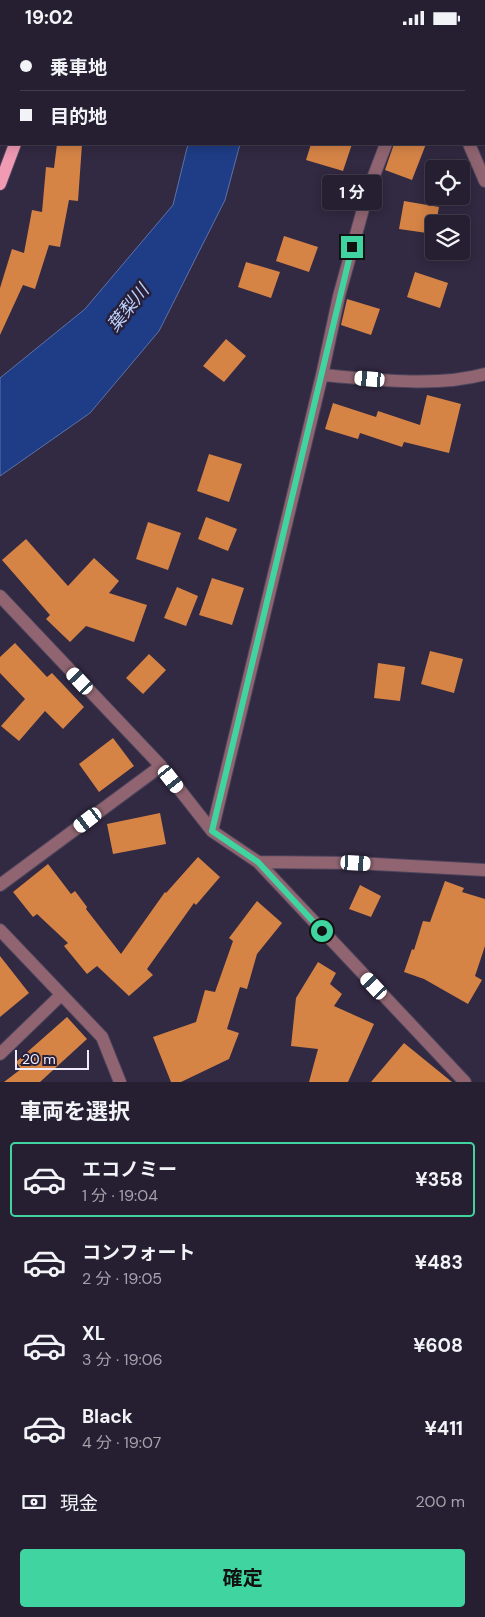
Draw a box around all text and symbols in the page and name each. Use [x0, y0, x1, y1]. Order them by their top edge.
text: 19:02 [25, 5, 73, 30]
text: 乗車地 [50, 55, 107, 80]
text: 目的地 [50, 104, 107, 129]
map controls [425, 160, 470, 260]
button: locate [425, 160, 470, 205]
callout: 1 分 [322, 175, 382, 209]
text: 1 分 [339, 182, 365, 203]
button: layers [425, 215, 470, 260]
route end [341, 236, 363, 258]
water label: 葉梨川 [102, 278, 156, 337]
car [354, 370, 385, 388]
car [64, 665, 95, 697]
car [155, 763, 186, 795]
car [71, 805, 104, 835]
car [340, 855, 371, 871]
route start [311, 920, 333, 942]
car [358, 970, 389, 1002]
scale bar [15, 1047, 89, 1070]
text: 20 m [22, 1050, 56, 1068]
text: 車両を選択 [20, 1097, 130, 1126]
icon: car [22, 1157, 67, 1202]
text: エコノミー [82, 1157, 177, 1182]
text: ¥358 [415, 1167, 463, 1192]
text: 1 分 · 19:04 [82, 1185, 158, 1206]
icon: car [22, 1240, 67, 1285]
text: コンフォート [82, 1240, 195, 1265]
text: ¥483 [415, 1250, 463, 1275]
text: 2 分 · 19:05 [82, 1268, 162, 1289]
text: XL [82, 1321, 105, 1346]
icon: car [22, 1323, 67, 1368]
text: ¥608 [413, 1333, 463, 1358]
text: 3 分 · 19:06 [82, 1349, 163, 1370]
text: Black [82, 1404, 133, 1429]
icon: car [22, 1406, 67, 1451]
text: ¥411 [424, 1416, 463, 1441]
text: 4 分 · 19:07 [82, 1432, 161, 1453]
icon: cash [20, 1488, 48, 1516]
text: 現金 [60, 1491, 98, 1516]
text: 200 m [416, 1491, 465, 1512]
button: 確定 [20, 1549, 465, 1607]

